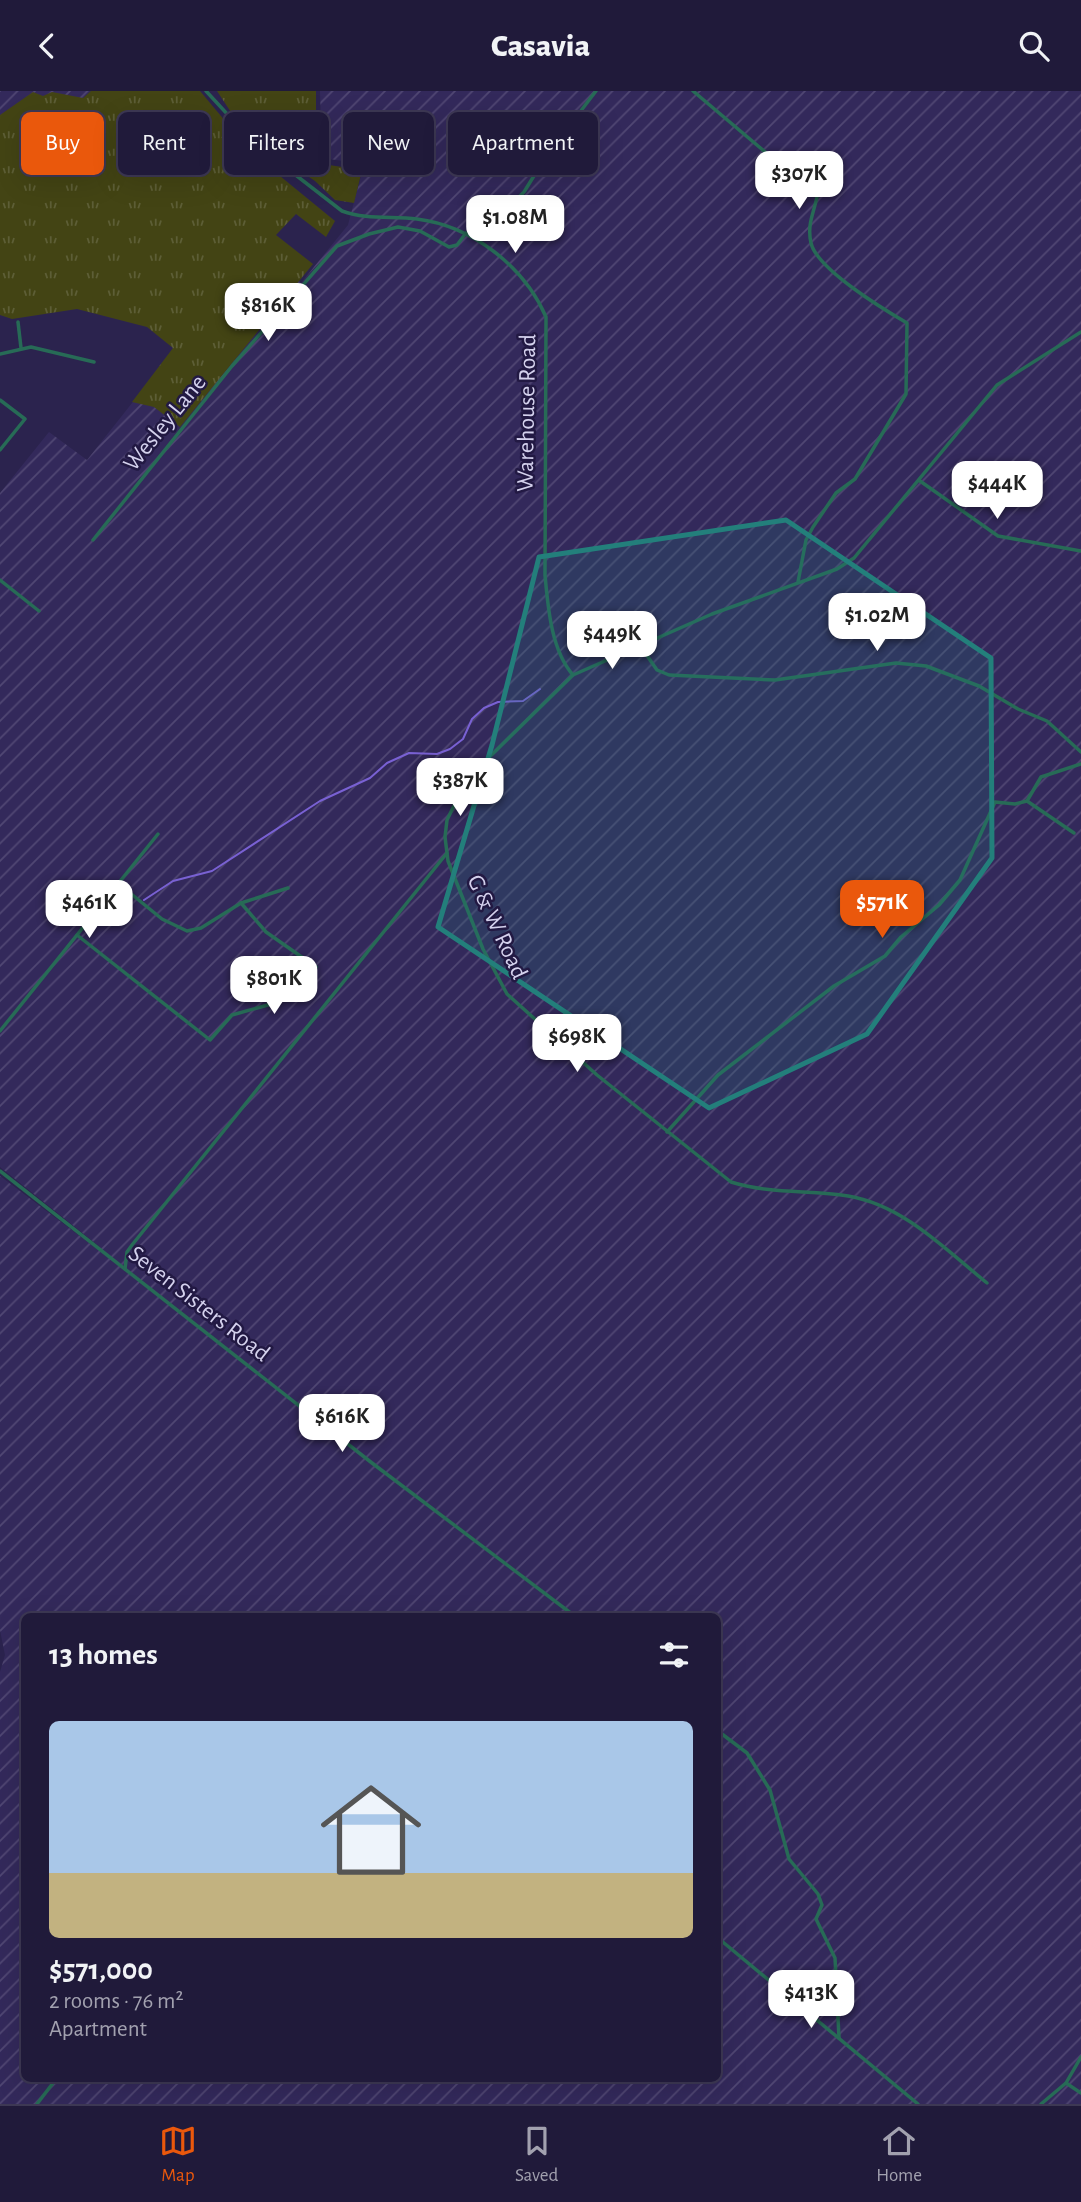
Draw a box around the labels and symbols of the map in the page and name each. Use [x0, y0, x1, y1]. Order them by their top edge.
pin: $307K [750, 151, 848, 211]
pin: $1.08M [458, 195, 572, 255]
pin: $816K [219, 283, 317, 343]
street label: Warehouse Road [514, 334, 540, 492]
street label: Wesley Lane [119, 370, 211, 476]
pin: $444K [948, 461, 1046, 521]
pin: $1.02M [820, 594, 934, 653]
pin: $449K [563, 611, 661, 671]
pin: $387K [411, 759, 509, 818]
street label: G & W Road [462, 871, 532, 983]
pin: $461K [40, 881, 138, 940]
pin: $571K [833, 881, 931, 940]
pin: $801K [225, 957, 323, 1016]
pin: $698K [528, 1014, 626, 1074]
street label: Seven Sisters Road [124, 1242, 274, 1366]
pin: $616K [293, 1395, 391, 1454]
pin: $413K [762, 1971, 860, 2030]

